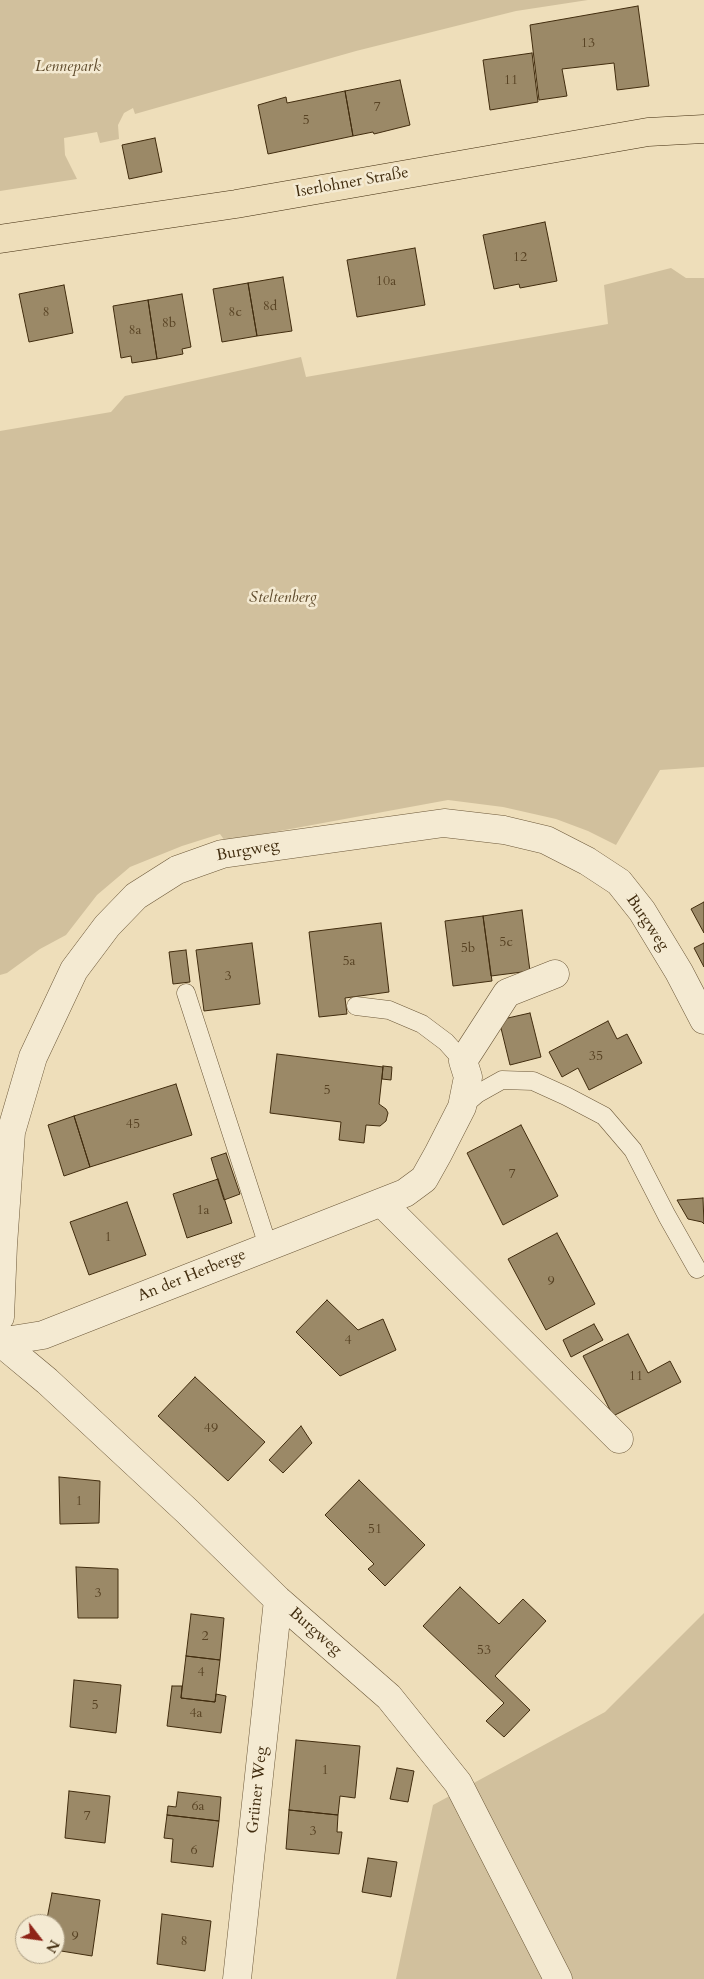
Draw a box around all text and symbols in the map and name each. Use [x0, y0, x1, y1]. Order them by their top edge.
house number: 13 [581, 36, 595, 52]
park label: Lennepark [35, 57, 101, 77]
house number: 11 [504, 73, 518, 89]
house number: 7 [373, 100, 381, 116]
house number: 5 [302, 113, 310, 129]
street label: Iserlohner Straße [294, 164, 410, 202]
house number: 12 [513, 250, 527, 266]
house number: 10a [376, 274, 396, 290]
house number: 8d [263, 299, 277, 315]
house number: 8 [42, 305, 50, 321]
house number: 8c [228, 305, 242, 321]
house number: 8b [162, 316, 176, 332]
house number: 8a [128, 323, 142, 339]
park label: Steltenberg [249, 588, 317, 608]
street label: Burgweg [215, 836, 281, 866]
street label: Burgweg [621, 891, 673, 955]
house number: 5c [499, 935, 513, 951]
house number: 5b [461, 941, 475, 957]
house number: 5a [342, 954, 356, 970]
house number: 3 [224, 969, 232, 985]
house number: 35 [589, 1049, 603, 1065]
house number: 5 [323, 1083, 331, 1099]
house number: 45 [126, 1117, 140, 1133]
house number: 7 [508, 1167, 516, 1183]
house number: 1a [196, 1203, 210, 1219]
house number: 1 [104, 1230, 112, 1246]
street label: An der Herberge [135, 1246, 249, 1306]
house number: 9 [547, 1274, 555, 1290]
house number: 4 [344, 1333, 352, 1349]
house number: 11 [629, 1369, 643, 1385]
house number: 49 [204, 1421, 218, 1437]
house number: 1 [75, 1494, 83, 1510]
house number: 51 [368, 1522, 382, 1538]
house number: 3 [94, 1586, 102, 1602]
street label: Burgweg [285, 1604, 345, 1660]
house number: 2 [201, 1629, 209, 1645]
house number: 53 [477, 1643, 491, 1659]
house number: 4 [197, 1665, 205, 1681]
house number: 5 [91, 1698, 99, 1714]
house number: 4a [189, 1706, 203, 1722]
street label: Grüner Weg [244, 1745, 272, 1835]
house number: 1 [321, 1763, 329, 1779]
house number: 6a [191, 1799, 205, 1815]
house number: 7 [83, 1809, 91, 1825]
house number: 3 [309, 1824, 317, 1840]
house number: 6 [190, 1843, 198, 1859]
north arrow [15, 1914, 65, 1964]
house number: 9 [71, 1929, 79, 1945]
house number: 8 [180, 1934, 188, 1950]
text: N [41, 1936, 64, 1956]

